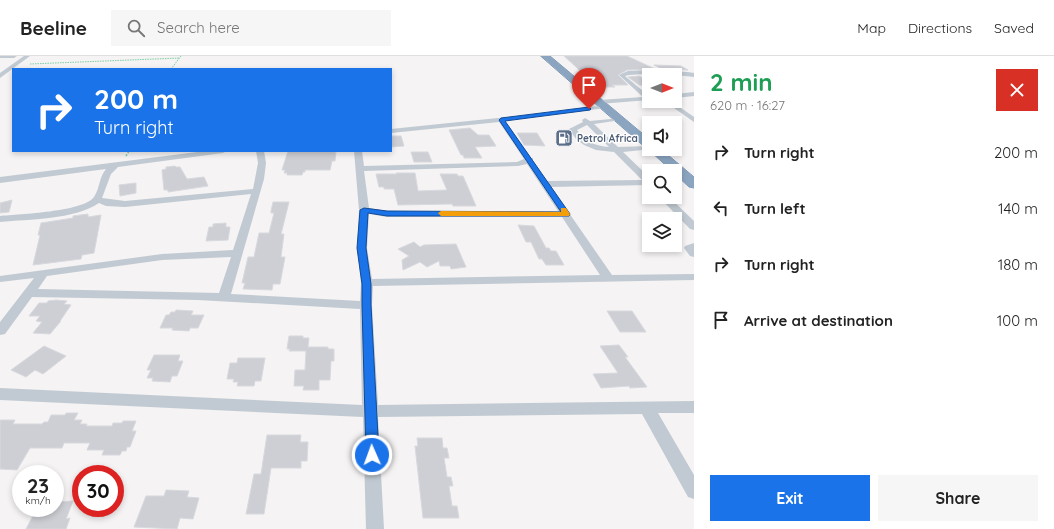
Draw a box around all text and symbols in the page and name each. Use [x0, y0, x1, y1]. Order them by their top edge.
search box [111, 10, 391, 46]
text: Beeline [20, 16, 87, 40]
icon: search [125, 17, 147, 39]
text: Search here [157, 18, 240, 37]
text: Map [857, 19, 886, 37]
text: Directions [908, 19, 972, 37]
text: Saved [994, 19, 1034, 37]
text: 2 min [710, 67, 772, 97]
pin [572, 68, 606, 109]
north arrow [642, 68, 682, 108]
map controls [642, 68, 682, 252]
button: close [996, 69, 1038, 111]
icon: arrive [578, 74, 600, 96]
text: 200 m [94, 81, 178, 116]
icon: right [28, 84, 80, 136]
text: 620 m · 16:27 [710, 97, 785, 113]
text: Turn right [94, 116, 174, 139]
button: sound [642, 116, 682, 156]
fuel station icon: Petrol Africa [554, 128, 574, 148]
place label: Petrol Africa [577, 132, 638, 145]
icon: right [710, 141, 732, 163]
text: Turn right [744, 143, 815, 162]
text: 200 m [994, 143, 1038, 162]
button: search [642, 164, 682, 204]
icon: left [710, 197, 732, 219]
text: Turn left [744, 199, 806, 218]
text: 140 m [998, 199, 1038, 218]
button: layers [642, 212, 682, 252]
icon: right [710, 253, 732, 275]
text: Turn right [744, 255, 815, 274]
text: 180 m [998, 255, 1038, 274]
icon: arrive [710, 309, 732, 331]
text: Arrive at destination [744, 311, 893, 330]
text: 100 m [997, 311, 1038, 330]
position arrow [351, 434, 393, 476]
speed limit sign: 30 [72, 465, 124, 517]
text: 23 [27, 473, 49, 498]
button: Exit [710, 475, 870, 521]
button: Share [878, 475, 1038, 521]
text: km/h [25, 494, 51, 507]

